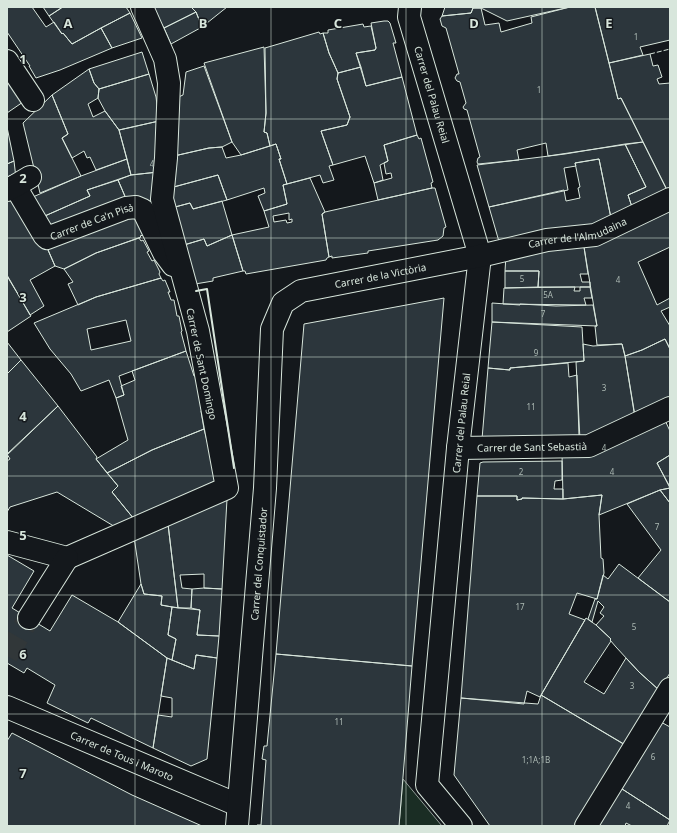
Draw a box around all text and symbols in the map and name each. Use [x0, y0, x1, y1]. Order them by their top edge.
text: A [64, 14, 73, 32]
text: B [199, 14, 207, 32]
text: C [334, 14, 342, 32]
text: D [469, 14, 479, 32]
text: E [605, 14, 613, 32]
house number: 1 [634, 31, 638, 42]
street label: Carrer del Palau Reial [411, 44, 453, 145]
text: 1 [19, 50, 27, 68]
house number: 1 [537, 84, 541, 95]
house number: 4 [150, 158, 155, 169]
text: 2 [19, 169, 27, 187]
street label: Carrer de Ca'n Pisà [48, 200, 134, 243]
street label: Carrer de l'Almudaina [527, 214, 629, 251]
street label: Carrer de la Victòria [333, 260, 427, 291]
house number: 5 [520, 273, 525, 284]
house number: 4 [616, 274, 621, 285]
text: 3 [19, 288, 27, 306]
house number: 5A [543, 289, 554, 300]
street label: Carrer de Sant Domingo [183, 307, 221, 421]
house number: 7 [541, 308, 546, 319]
house number: 9 [534, 347, 539, 358]
street label: Carrer del Palau Reial [449, 372, 473, 474]
house number: 3 [602, 382, 607, 393]
house number: 11 [526, 401, 536, 412]
text: 4 [19, 407, 27, 425]
street label: Carrer de Sant Sebastià [477, 439, 587, 455]
house number: 4 [602, 442, 607, 453]
house number: 2 [519, 466, 524, 477]
house number: 4 [610, 466, 615, 477]
street label: Carrer del Conquistador [247, 507, 270, 621]
house number: 7 [655, 521, 660, 532]
text: 5 [19, 526, 27, 544]
house number: 17 [515, 601, 525, 612]
house number: 5 [632, 621, 637, 632]
text: 6 [19, 645, 27, 663]
house number: 3 [630, 680, 635, 691]
house number: 11 [334, 716, 344, 727]
street label: Carrer de Tous i Maroto [68, 728, 176, 784]
house number: 6 [651, 751, 656, 762]
house number: 1;1A;1B [522, 754, 550, 765]
text: 7 [19, 764, 27, 782]
house number: 4 [626, 800, 631, 811]

